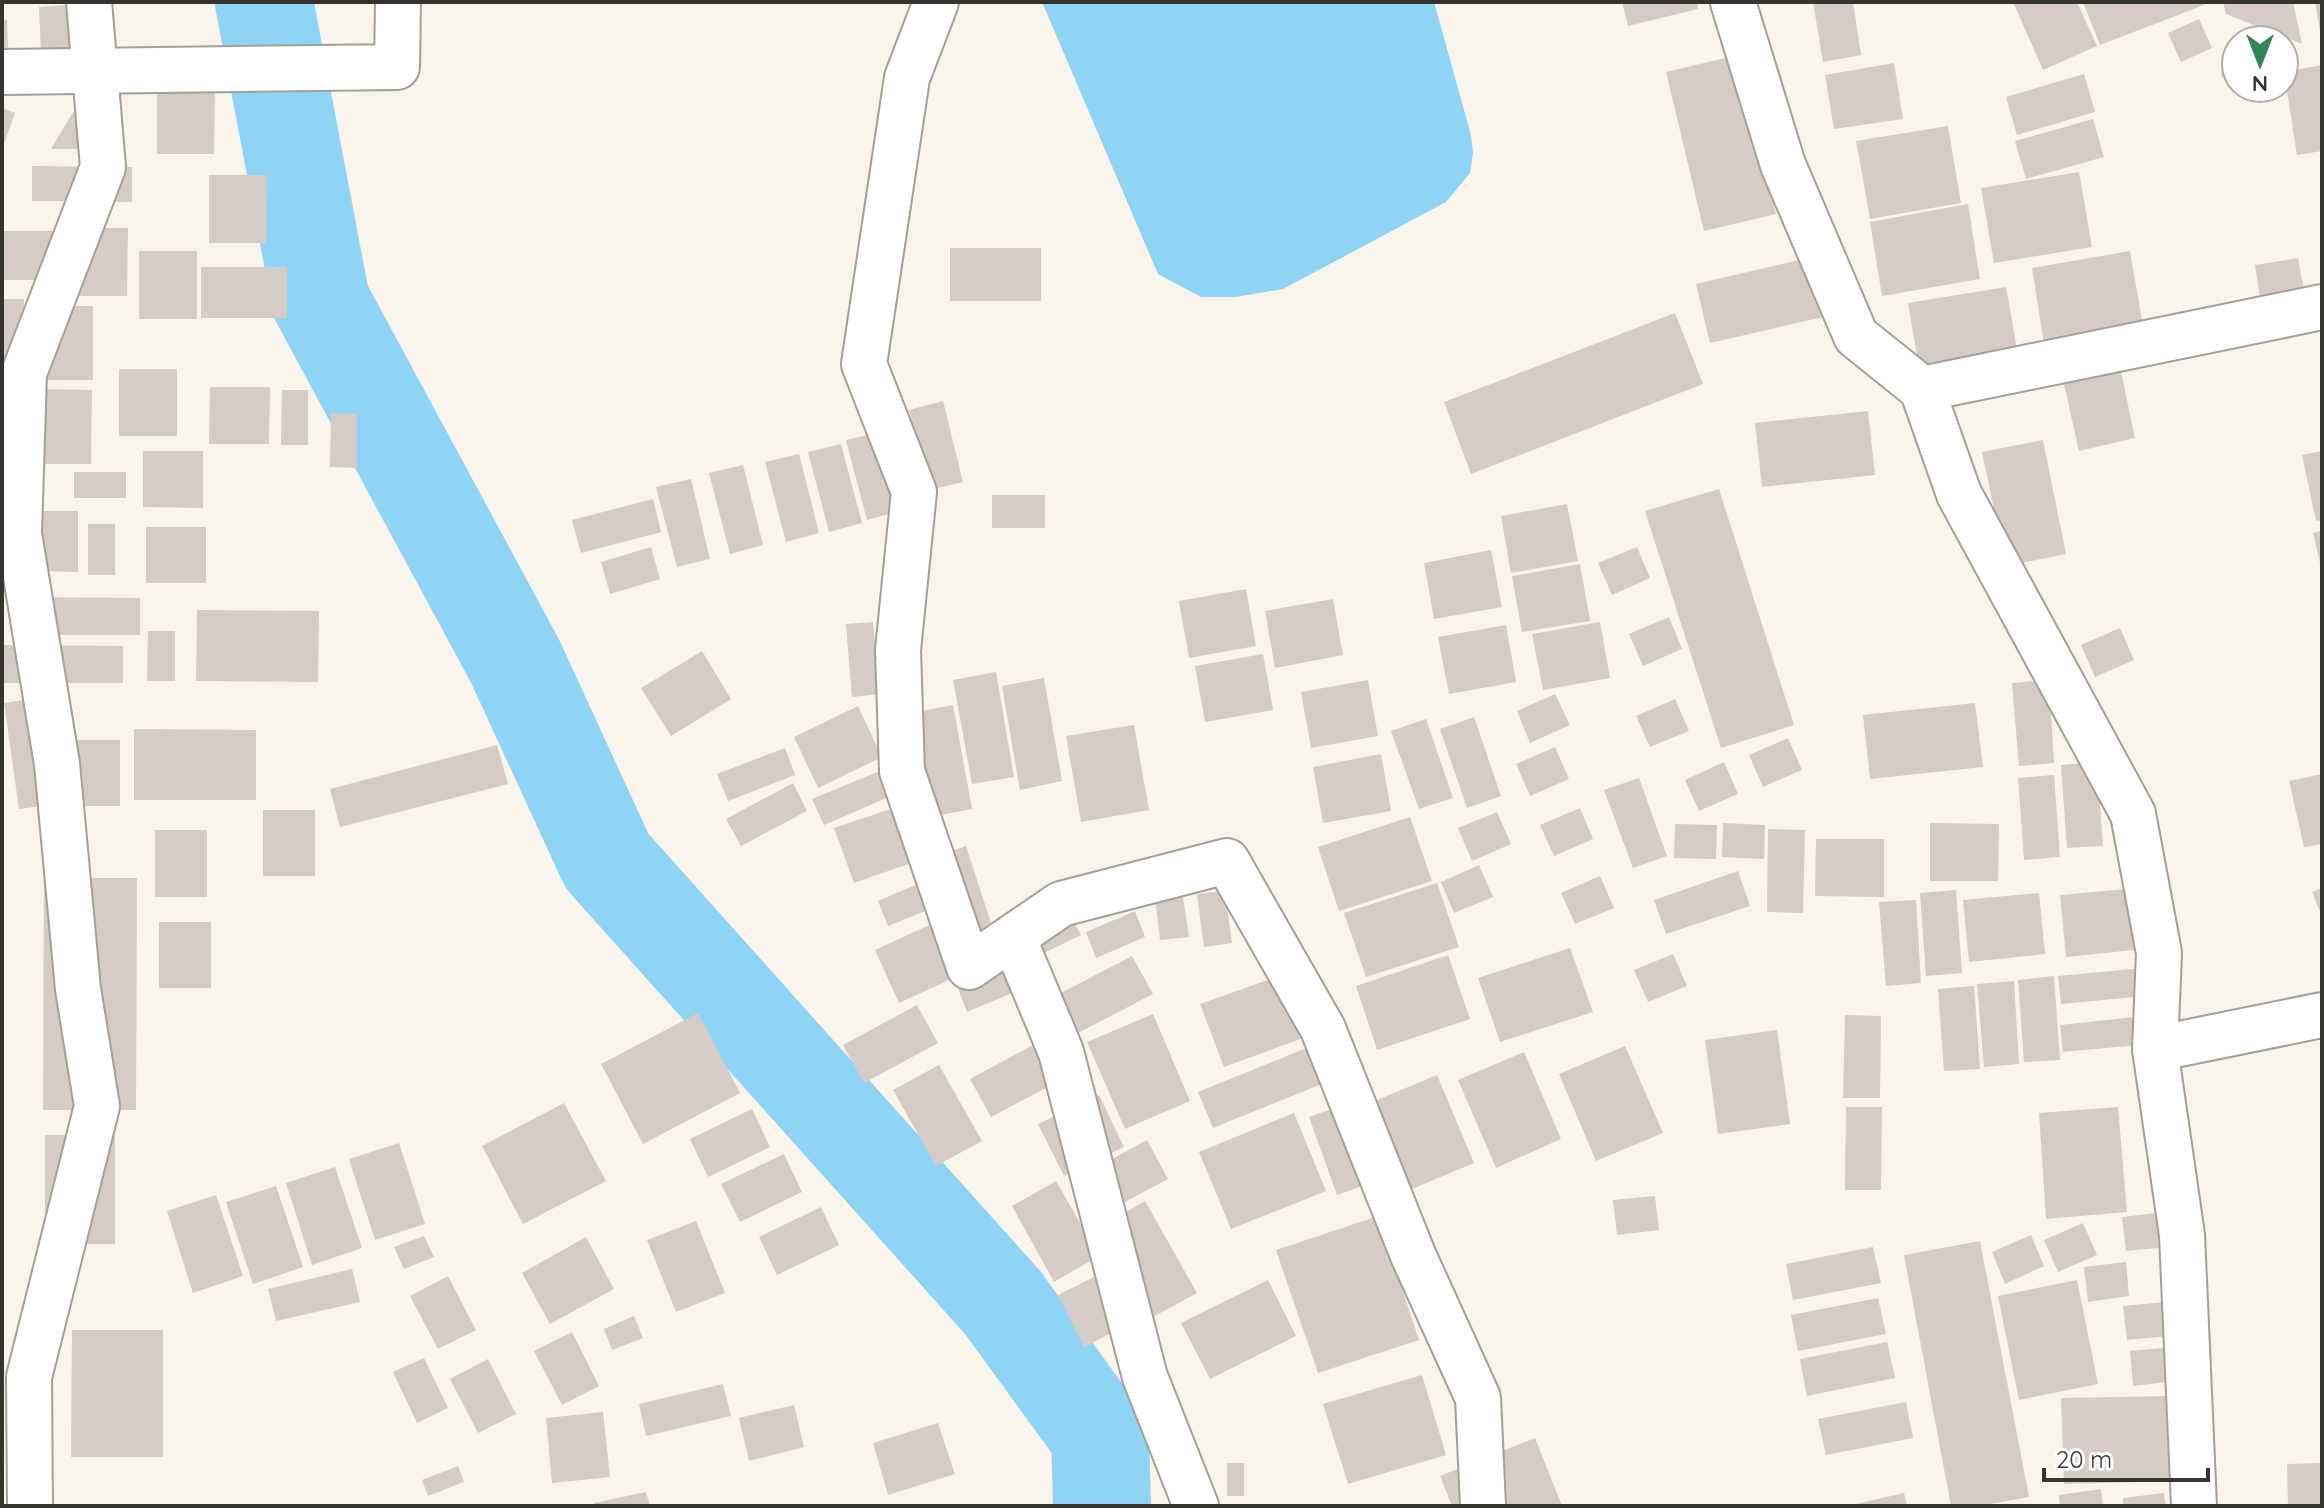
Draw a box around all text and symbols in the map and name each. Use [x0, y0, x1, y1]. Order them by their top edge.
north arrow [2220, 24, 2300, 104]
text: N [2252, 70, 2268, 98]
scale bar [2044, 1432, 2208, 1482]
text: 20 m [2056, 1444, 2112, 1474]

